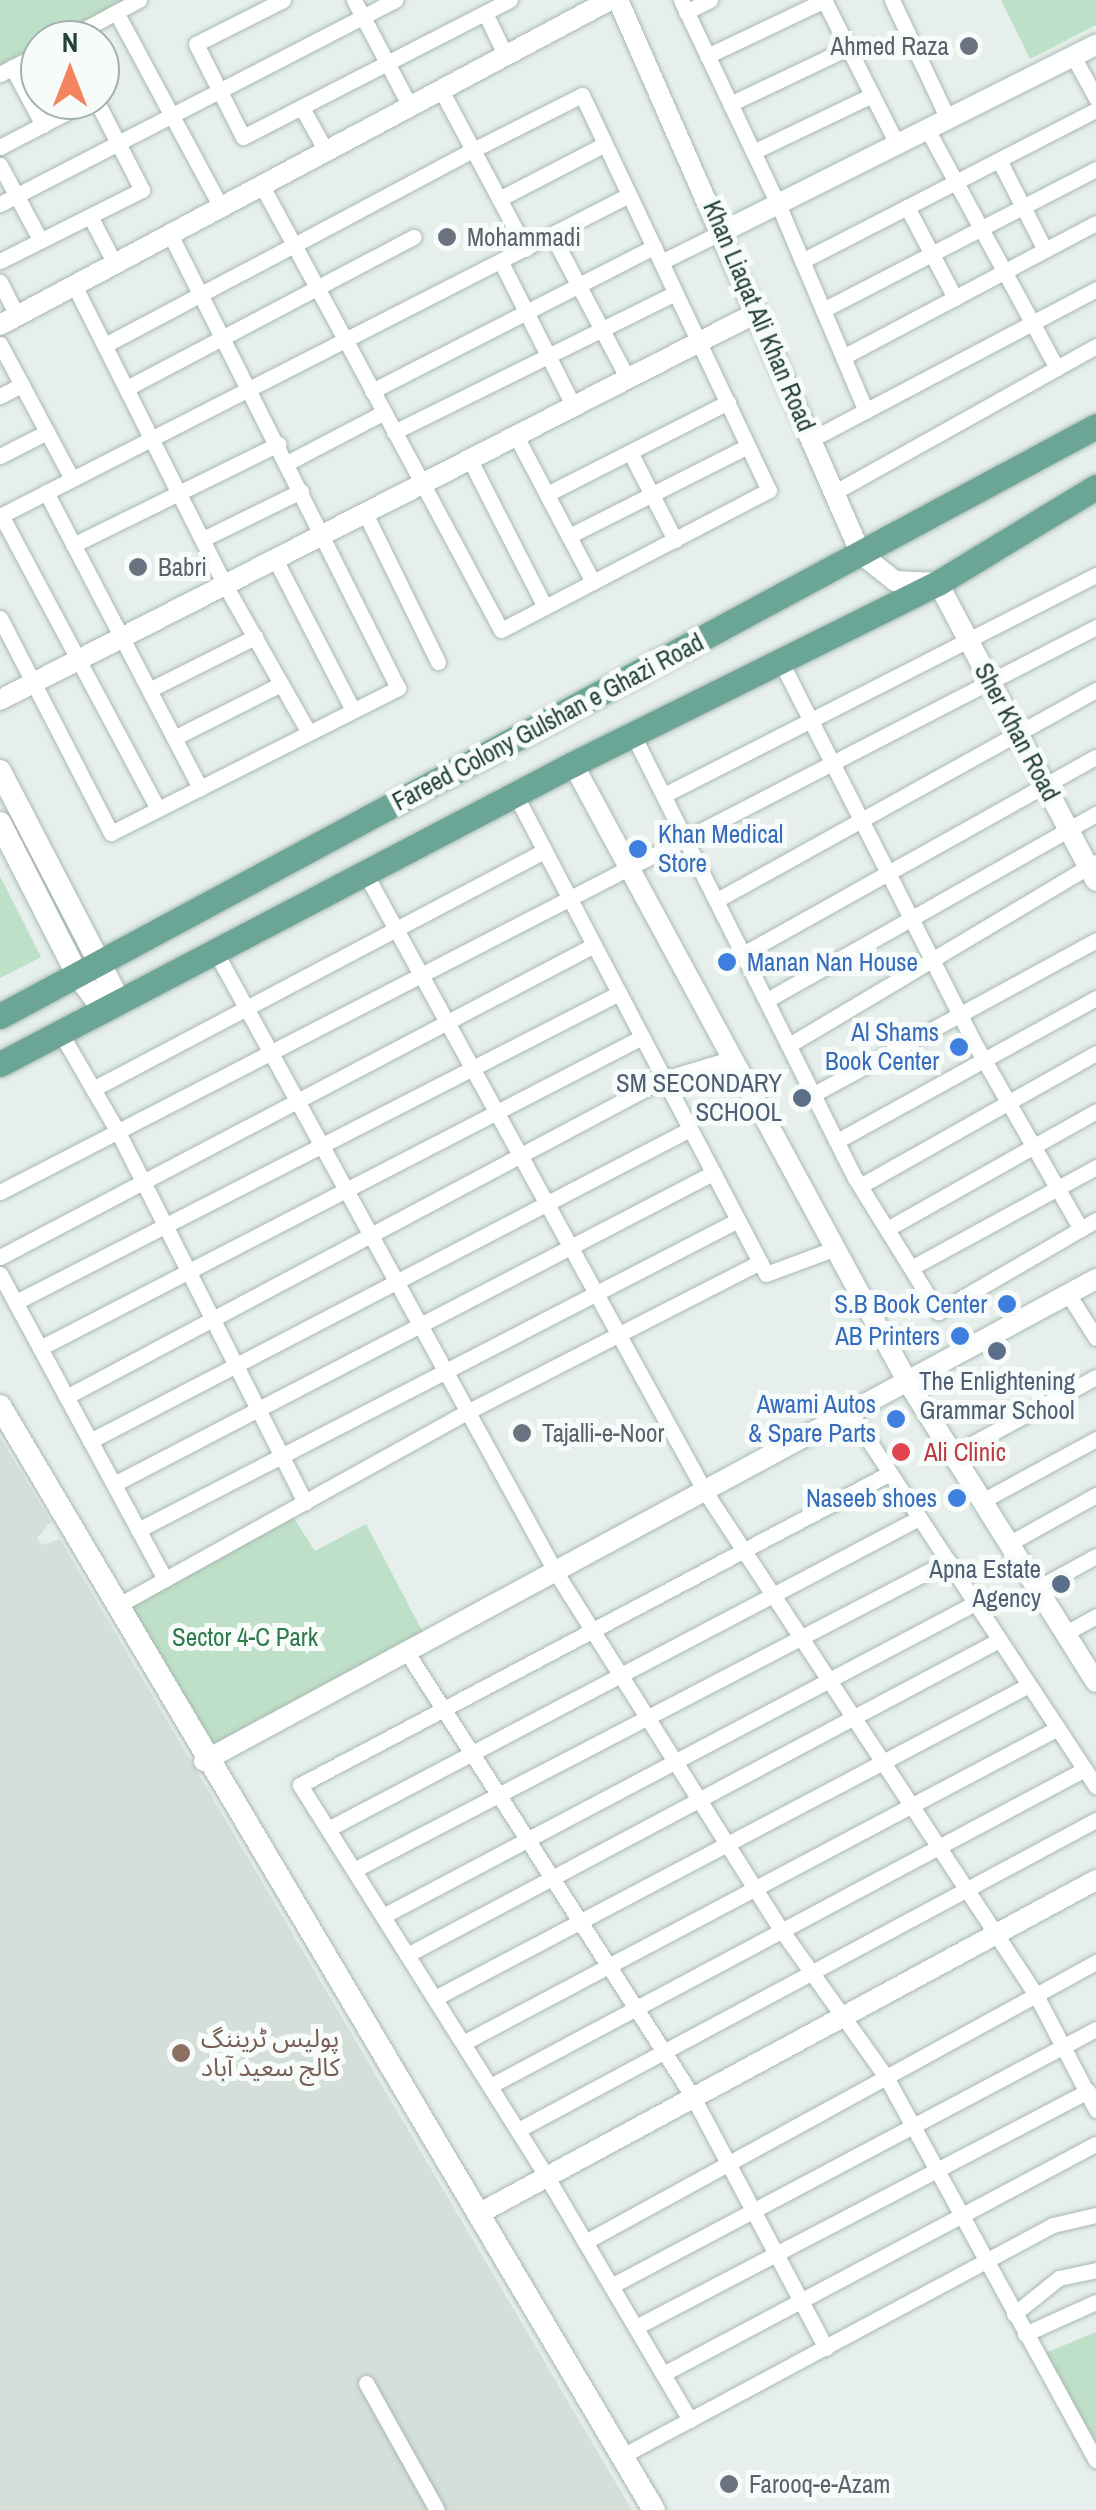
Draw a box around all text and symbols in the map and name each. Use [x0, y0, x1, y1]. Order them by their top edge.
north arrow [20, 20, 120, 120]
text: N [62, 23, 78, 61]
place label: Ahmed Raza [831, 31, 949, 61]
marker: Ahmed Raza [958, 35, 980, 57]
street label: Khan Liaqat Ali Khan Road [697, 196, 821, 436]
place label: Mohammadi [467, 222, 581, 252]
marker: Mohammadi [436, 226, 458, 248]
place label: Babri [158, 552, 207, 582]
marker: Babri [127, 556, 149, 578]
street label: Fareed Colony Gulshan e Ghazi Road [387, 627, 709, 817]
street label: Sher Khan Road [968, 658, 1066, 806]
place label: Khan Medical Store [658, 820, 783, 879]
marker: Khan Medical Store [627, 838, 649, 860]
place label: Manan Nan House [747, 947, 918, 977]
marker: Manan Nan House [716, 951, 738, 973]
place label: Al Shams Book Center [825, 1018, 939, 1077]
marker: Al Shams Book Center [948, 1036, 970, 1058]
place label: SM SECONDARY SCHOOL [616, 1069, 782, 1128]
marker: SM SECONDARY SCHOOL [791, 1087, 813, 1109]
place label: S.B Book Center [834, 1289, 987, 1319]
marker: S.B Book Center [996, 1293, 1018, 1315]
place label: AB Printers [835, 1321, 940, 1351]
marker: AB Printers [949, 1325, 971, 1347]
marker: The Enlightening Grammar School [986, 1340, 1008, 1362]
place label: The Enlightening Grammar School [919, 1367, 1075, 1426]
place label: Awami Autos & Spare Parts [748, 1390, 876, 1449]
marker: Awami Autos & Spare Parts [885, 1408, 907, 1430]
place label: Tajalli-e-Noor [542, 1418, 664, 1448]
marker: Tajalli-e-Noor [511, 1422, 533, 1444]
place label: Ali Clinic [924, 1437, 1006, 1467]
marker: Ali Clinic [888, 1439, 914, 1465]
place label: Naseeb shoes [806, 1483, 937, 1513]
marker: Naseeb shoes [946, 1487, 968, 1509]
place label: Apna Estate Agency [929, 1555, 1041, 1614]
marker: Apna Estate Agency [1050, 1573, 1072, 1595]
park label: Sector 4-C Park [172, 1622, 318, 1652]
place label: پولیس ٹریننگ کالج سعید آباد [201, 2024, 340, 2083]
marker: پولیس ٹریننگ کالج سعید آباد [170, 2042, 192, 2064]
place label: Farooq-e-Azam [749, 2469, 890, 2499]
marker: Farooq-e-Azam [718, 2473, 740, 2495]

